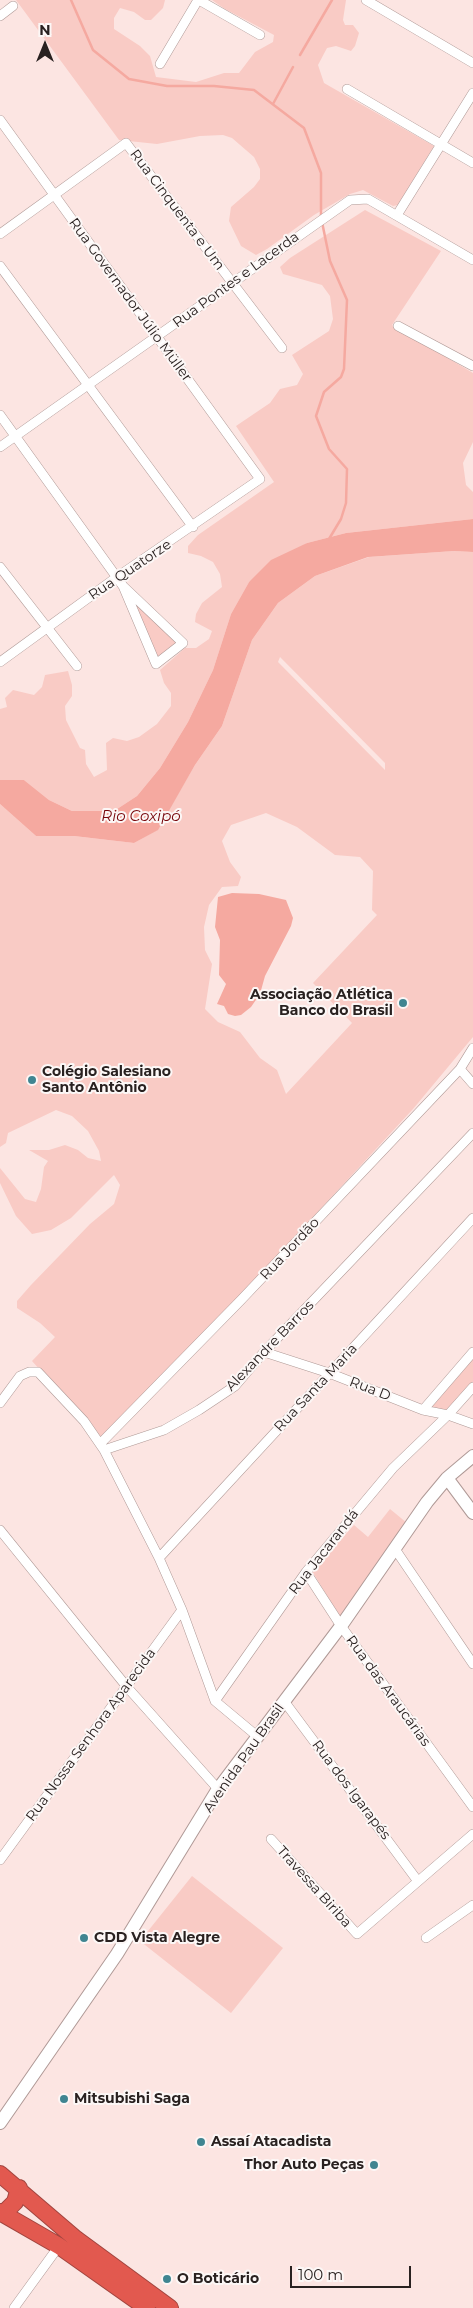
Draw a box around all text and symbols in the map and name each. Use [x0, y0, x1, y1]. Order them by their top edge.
north arrow [20, 20, 70, 70]
text: N [39, 21, 51, 39]
street label: Rua Cinquenta e Um [126, 146, 228, 274]
street label: Rua Governador Júlio Müller [65, 215, 195, 385]
street label: Rua Pontes e Lacerda [170, 229, 302, 331]
street label: Rua Quatorze [85, 536, 175, 604]
water label: Rio Coxipó [101, 808, 181, 826]
place label: Associação Atlética Banco do Brasil [250, 987, 393, 1020]
marker: Associação Atlética Banco do Brasil [397, 997, 409, 1009]
place label: Colégio Salesiano Santo Antônio [42, 1064, 171, 1096]
marker: Colégio Salesiano Santo Antônio [26, 1074, 38, 1086]
street label: Rua Jordão [257, 1214, 323, 1284]
street label: Alexandre Barros [222, 1297, 318, 1395]
street label: Rua Santa Maria [271, 1340, 361, 1436]
street label: Rua D [347, 1373, 393, 1405]
street label: Rua Jacarandá [286, 1506, 362, 1598]
street label: Rua das Araucárias [342, 1632, 434, 1750]
street label: Rua Nossa Senhora Aparecida [23, 1645, 159, 1825]
street label: Avenida Pau Brasil [200, 1700, 288, 1816]
street label: Rua dos Igarapés [308, 1737, 394, 1843]
street label: Travessa Biriba [273, 1843, 355, 1931]
place label: CDD Vista Alegre [94, 1930, 220, 1946]
marker: CDD Vista Alegre [78, 1932, 90, 1944]
place label: Mitsubishi Saga [74, 2091, 190, 2107]
marker: Mitsubishi Saga [58, 2093, 70, 2105]
place label: Assaí Atacadista [211, 2134, 331, 2150]
marker: Assaí Atacadista [195, 2136, 207, 2148]
place label: Thor Auto Peças [244, 2157, 364, 2173]
marker: Thor Auto Peças [368, 2159, 380, 2171]
scale bar [293, 2256, 414, 2288]
text: 100 m [298, 2265, 343, 2284]
place label: O Boticário [177, 2271, 259, 2287]
marker: O Boticário [161, 2273, 173, 2285]

